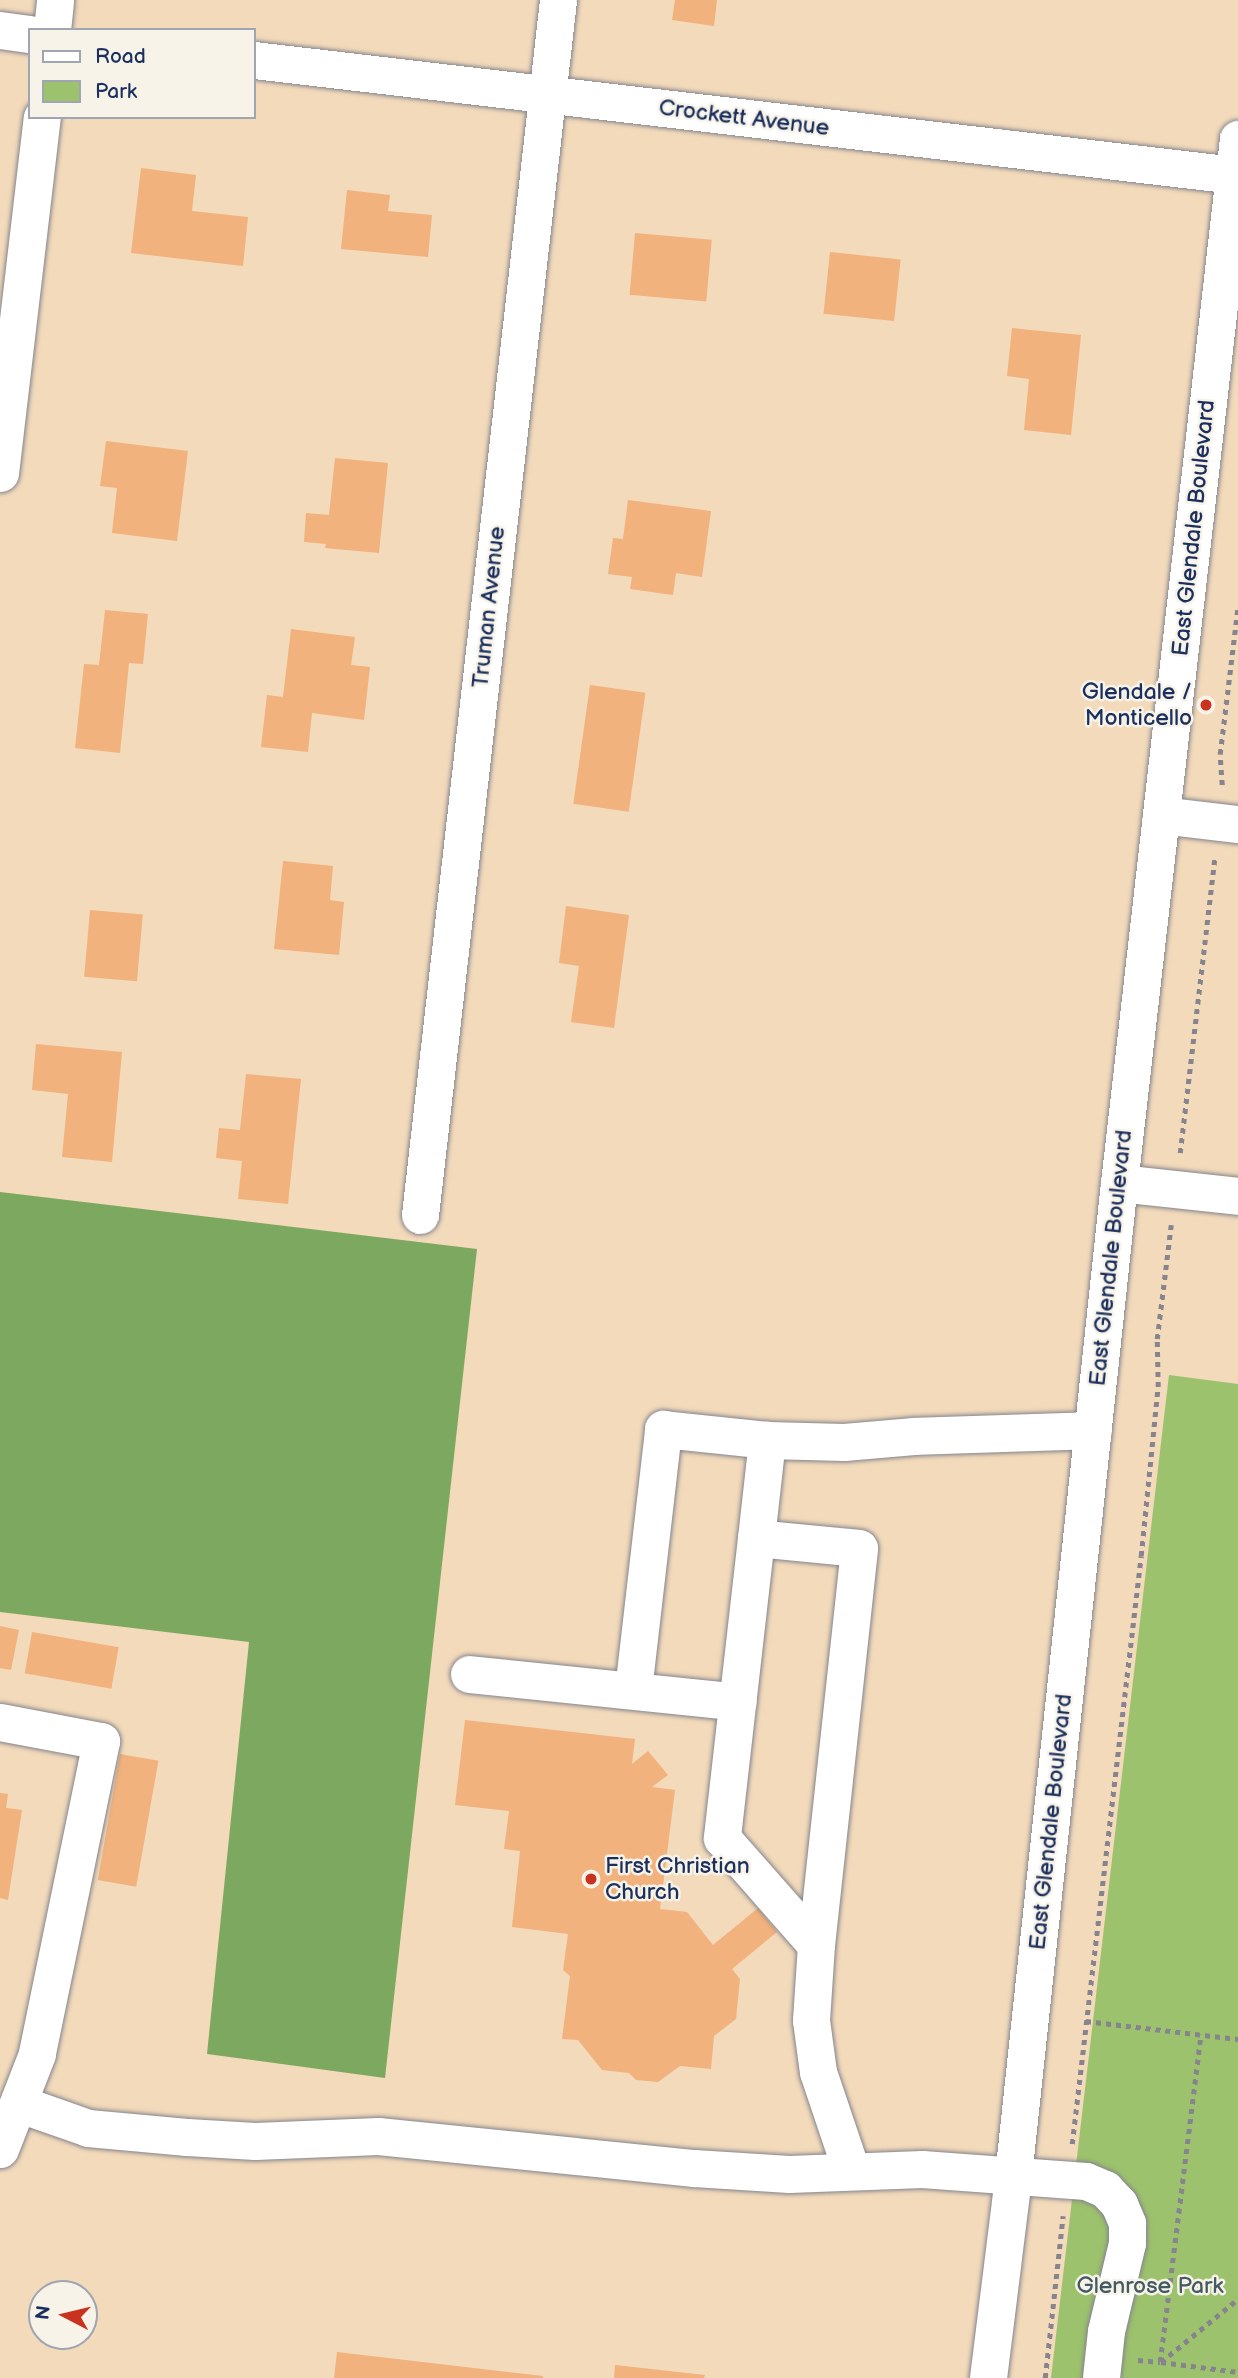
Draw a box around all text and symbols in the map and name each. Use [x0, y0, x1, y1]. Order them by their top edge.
legend [28, 28, 256, 119]
text: Road [95, 44, 146, 69]
text: Park [95, 79, 137, 104]
street label: Crockett Avenue [657, 94, 831, 142]
street label: East Glendale Boulevard [1167, 399, 1221, 657]
street label: Truman Avenue [467, 525, 511, 689]
place label: Glendale / Monticello [1082, 678, 1192, 732]
marker: Glendale / Monticello [1198, 697, 1214, 713]
street label: East Glendale Boulevard [1084, 1129, 1138, 1387]
street label: East Glendale Boulevard [1024, 1693, 1078, 1951]
place label: First Christian Church [605, 1852, 750, 1906]
marker: First Christian Church [583, 1871, 599, 1887]
park label: Glenrose Park [1076, 2272, 1224, 2300]
north arrow [28, 2280, 98, 2350]
text: N [31, 2304, 56, 2321]

